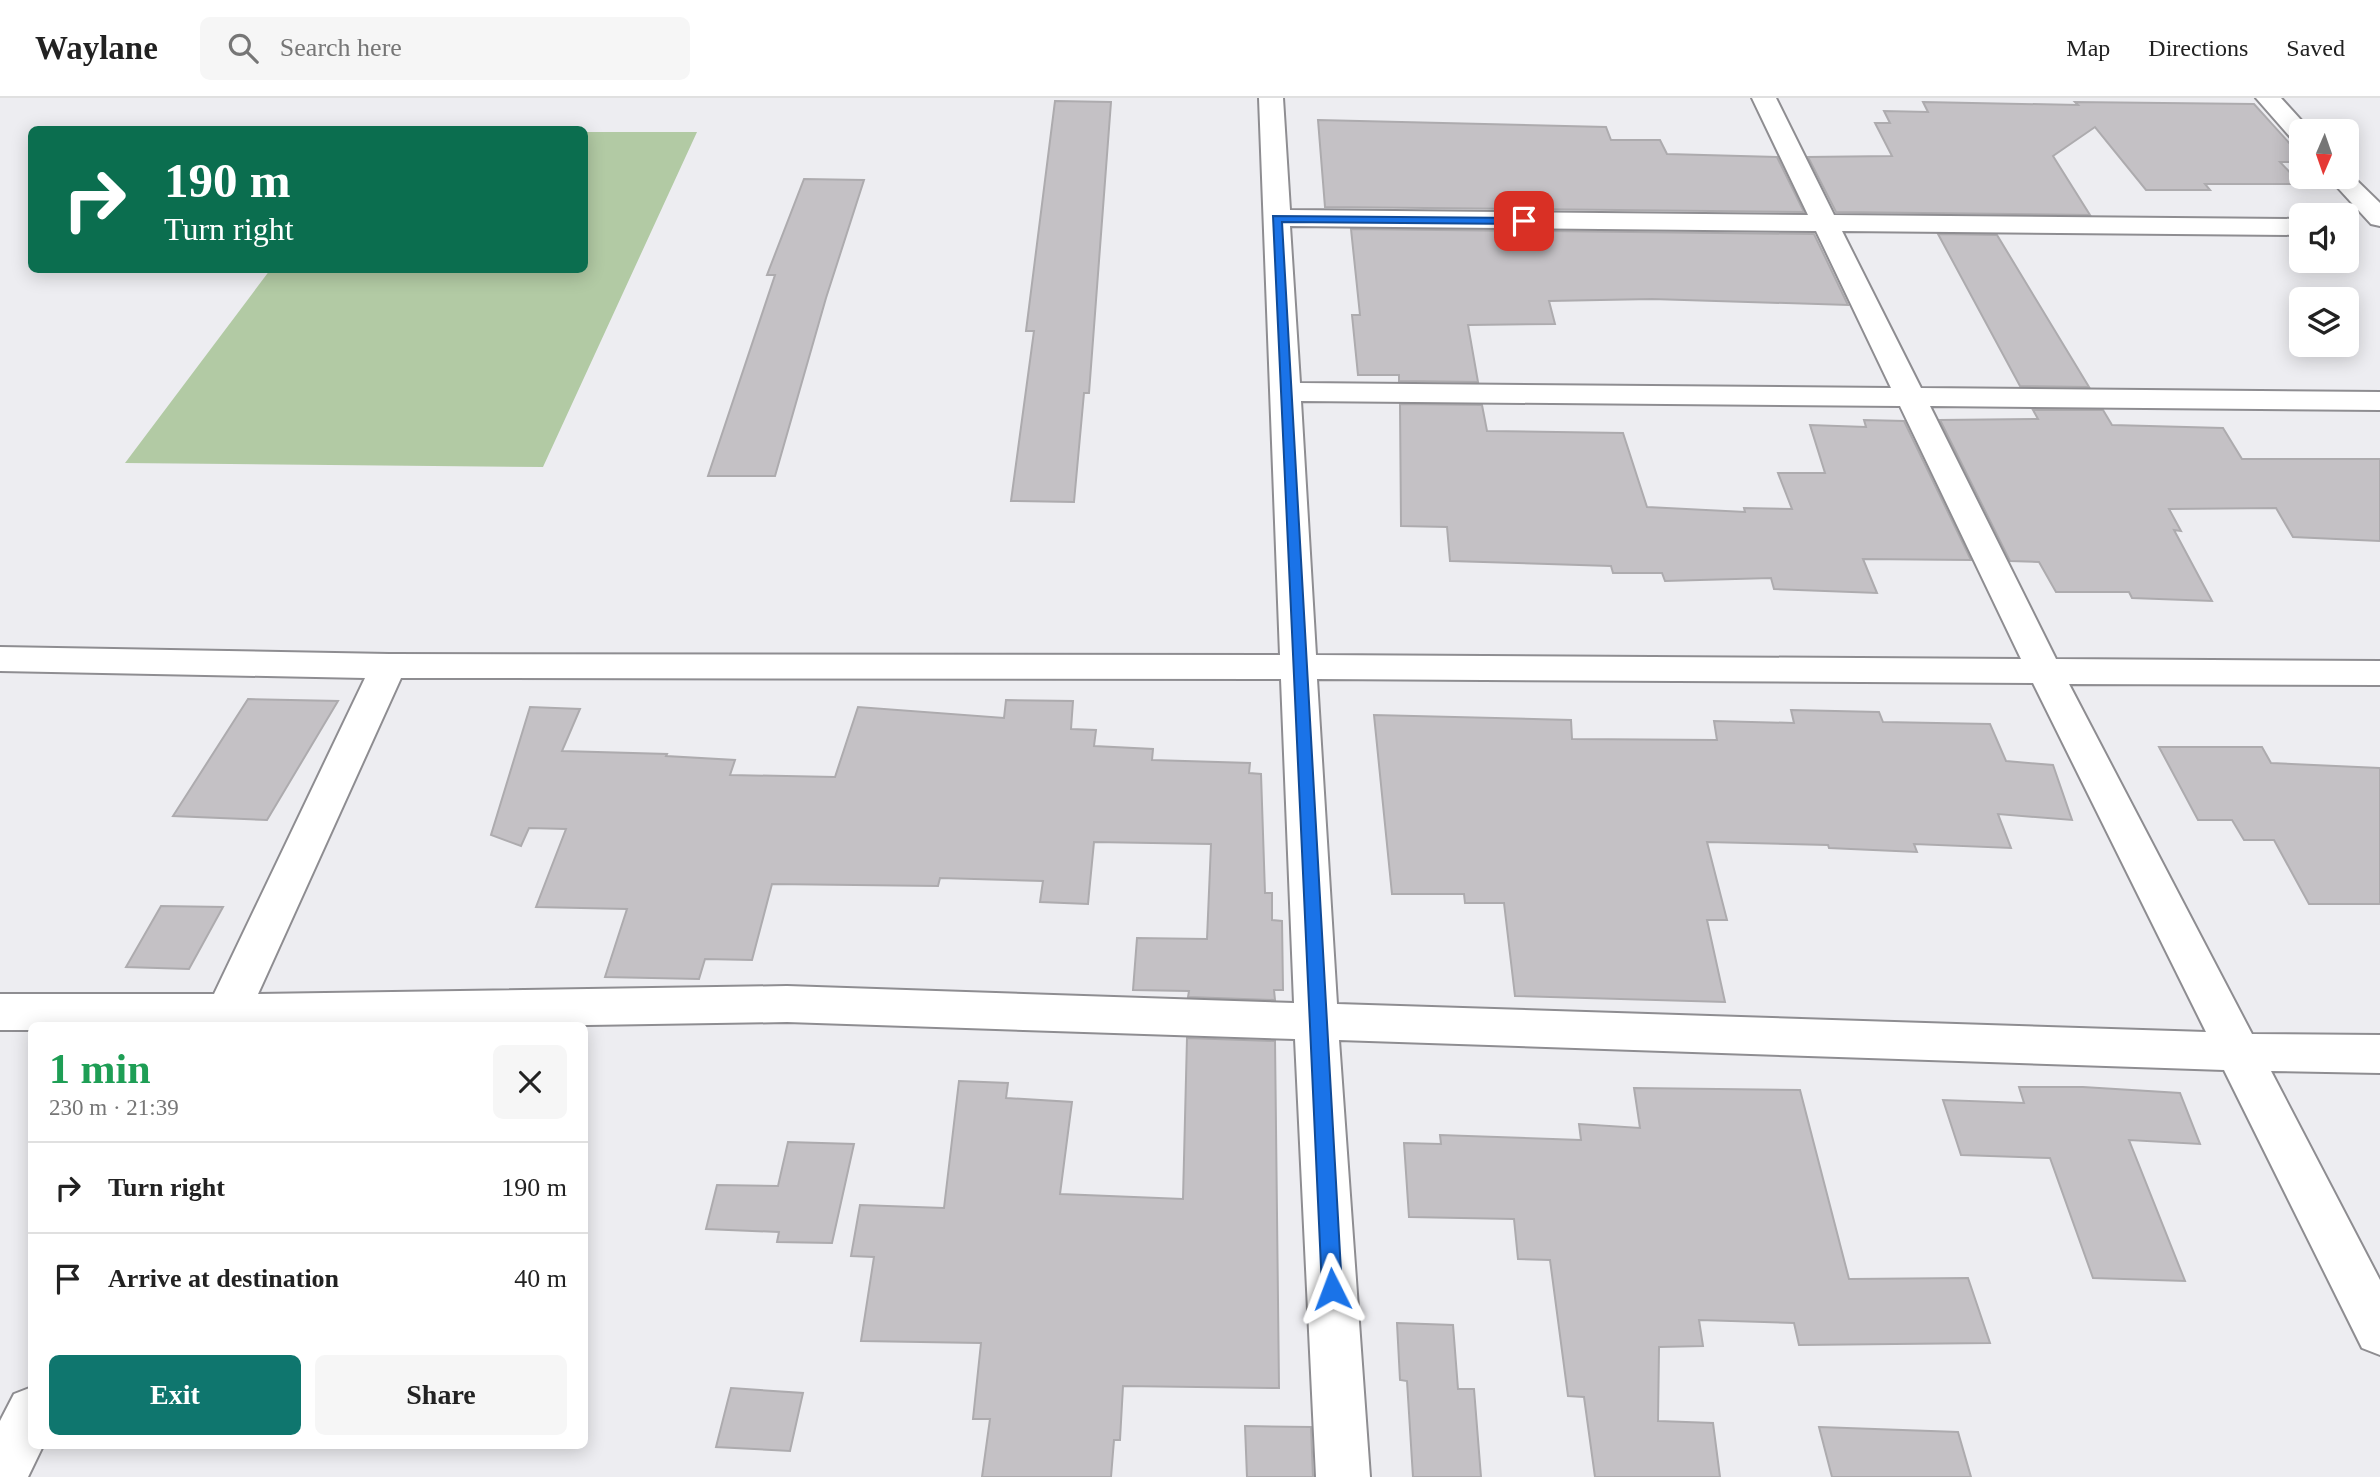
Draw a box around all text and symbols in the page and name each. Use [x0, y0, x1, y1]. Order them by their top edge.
search box [200, 17, 690, 80]
icon: search [224, 29, 262, 67]
text: Waylane [35, 30, 158, 66]
text: Search here [280, 33, 402, 62]
text: Map [2066, 35, 2110, 61]
text: Directions [2148, 35, 2248, 61]
text: Saved [2286, 35, 2345, 61]
north arrow [2289, 119, 2359, 189]
map controls [2289, 119, 2359, 357]
text: 190 m [164, 153, 291, 208]
icon: right [49, 154, 140, 245]
pin [1494, 191, 1554, 251]
icon: arrive [1505, 202, 1543, 240]
button: sound [2289, 203, 2359, 273]
text: Turn right [164, 211, 294, 247]
button: layers [2289, 287, 2359, 357]
button: close [493, 1045, 567, 1119]
text: 1 min [49, 1046, 151, 1092]
text: 230 m · 21:39 [49, 1095, 179, 1120]
icon: right [49, 1169, 87, 1207]
text: Turn right [108, 1173, 225, 1202]
text: 190 m [501, 1173, 567, 1202]
position arrow [1295, 1252, 1369, 1326]
icon: arrive [49, 1260, 87, 1298]
text: Arrive at destination [108, 1264, 339, 1293]
text: 40 m [514, 1264, 567, 1293]
button: Exit [49, 1355, 301, 1435]
button: Share [315, 1355, 567, 1435]

